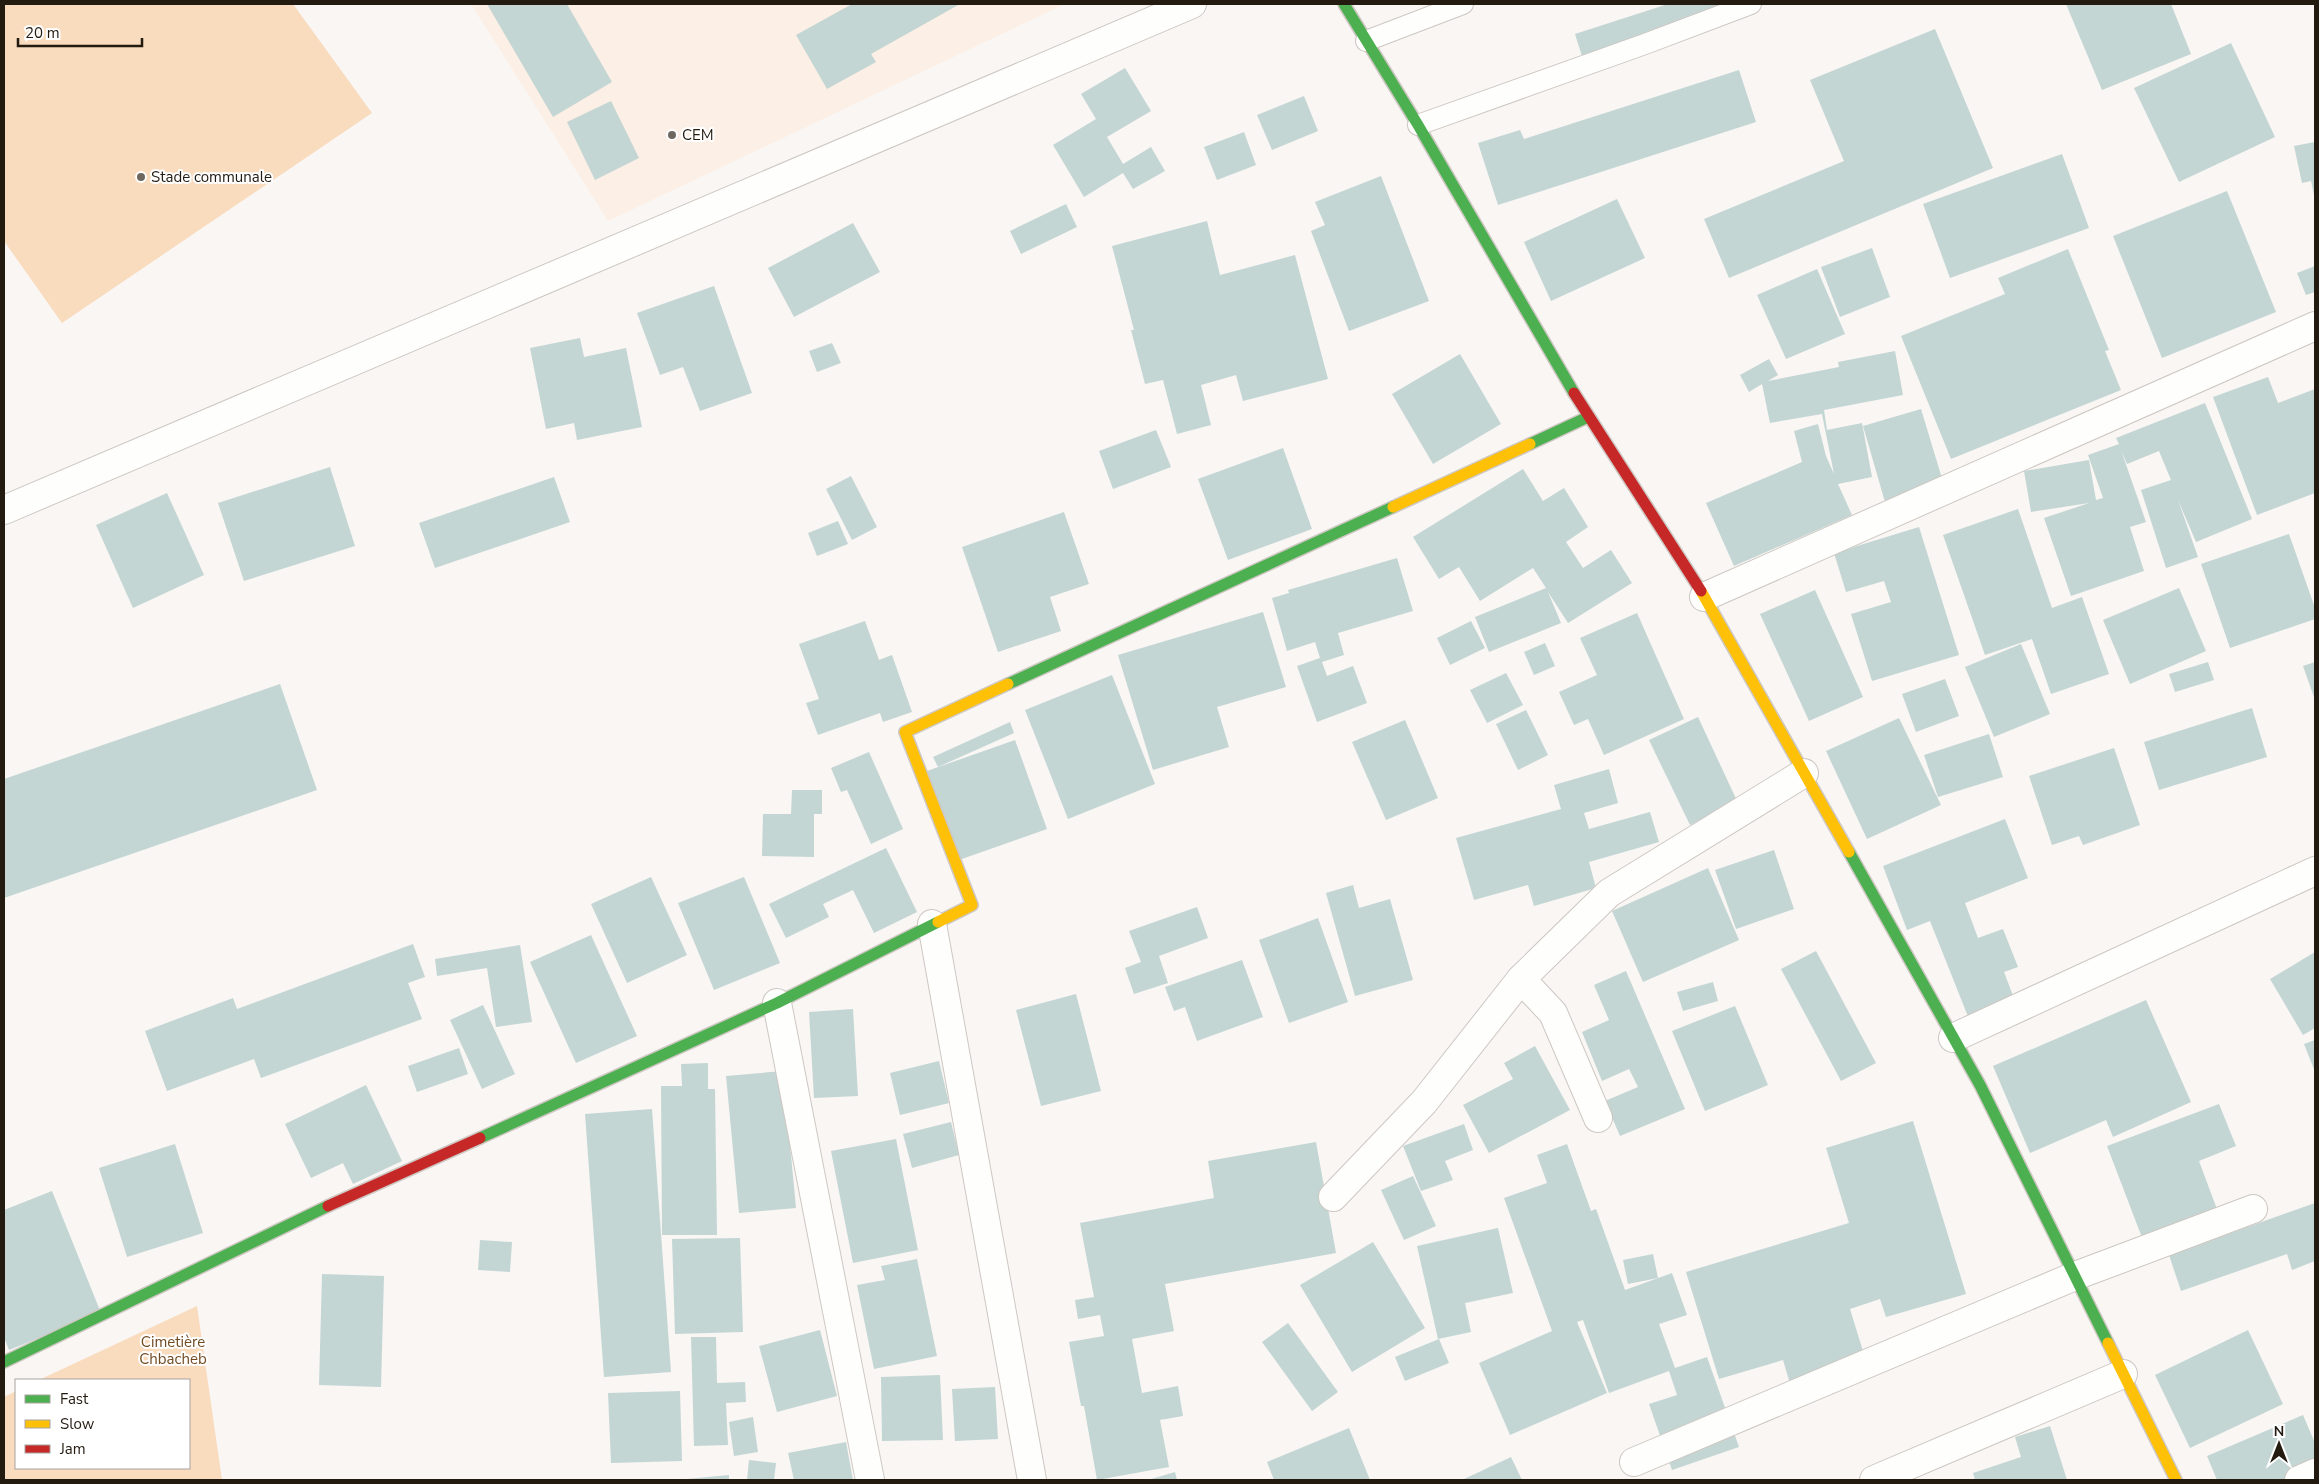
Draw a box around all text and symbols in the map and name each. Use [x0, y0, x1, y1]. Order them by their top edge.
scale bar [18, 15, 141, 47]
text: 20 m [25, 23, 60, 43]
place label: CEM [682, 125, 714, 145]
marker: CEM [666, 129, 678, 141]
place label: Stade communale [151, 167, 272, 187]
marker: Stade communale [135, 171, 147, 183]
park label: Cimetière Chbacheb [139, 1332, 207, 1369]
legend [15, 1379, 190, 1469]
text: Fast [60, 1389, 89, 1409]
text: Slow [60, 1414, 95, 1434]
north arrow [2254, 1419, 2304, 1469]
text: N [2274, 1422, 2284, 1441]
text: Jam [59, 1439, 86, 1459]

